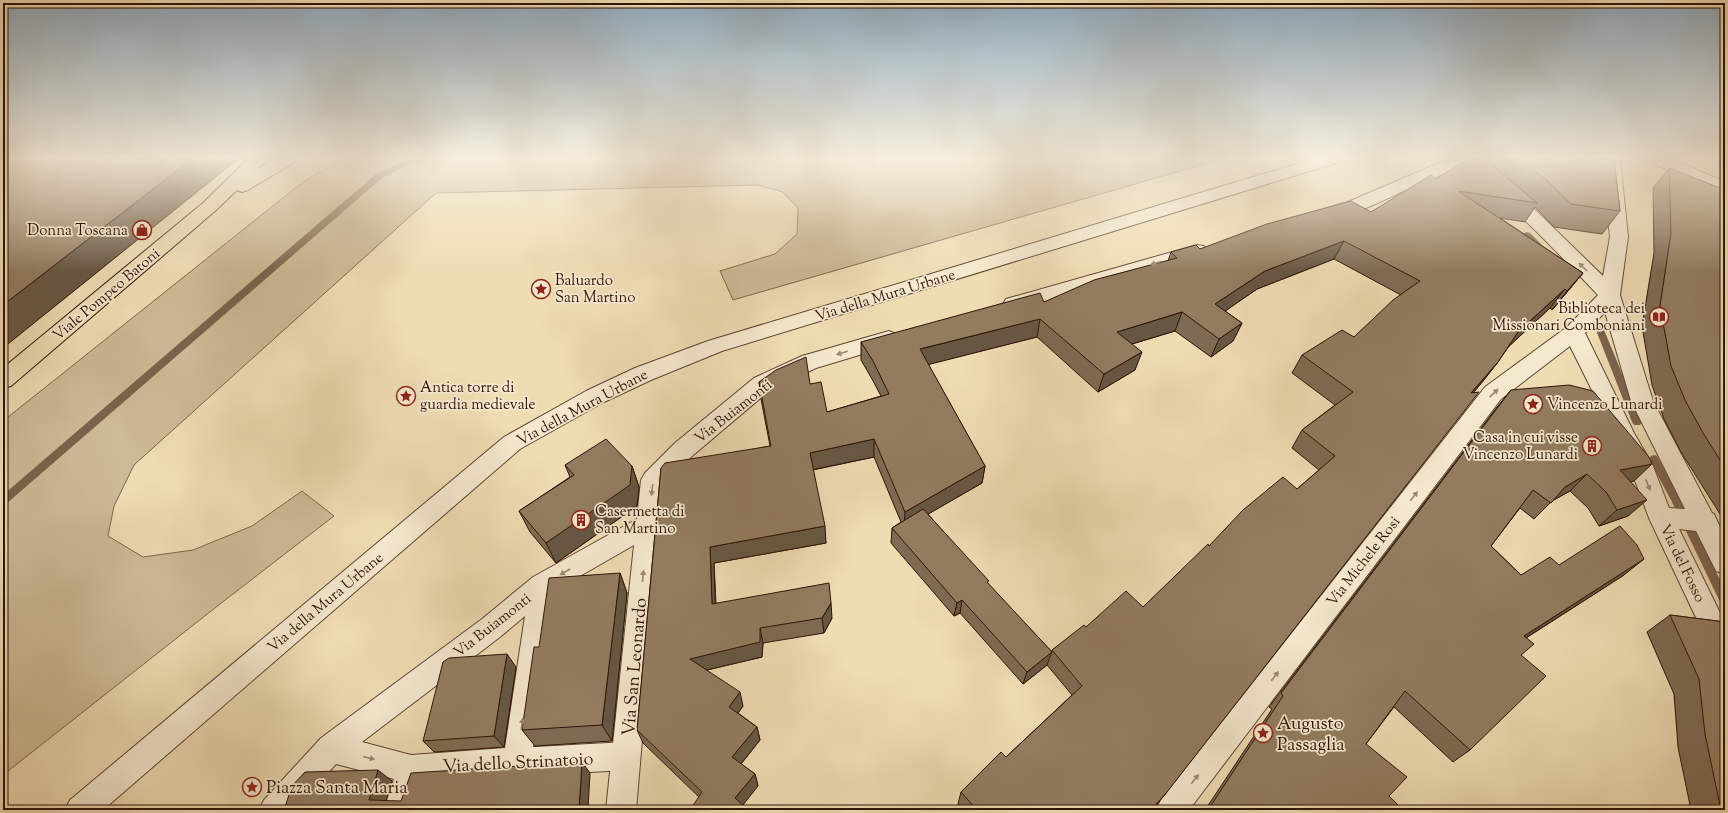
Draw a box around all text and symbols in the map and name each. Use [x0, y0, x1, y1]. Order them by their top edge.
shop icon: Donna Toscana [131, 219, 153, 241]
place label: Donna Toscana [27, 221, 128, 242]
street label: Viale Pompeo Batoni [49, 244, 165, 346]
one-way arrow [1150, 260, 1162, 266]
one-way arrow [1578, 262, 1588, 272]
street label: Via della Mura Urbane [813, 265, 958, 328]
place label: Baluardo San Martino [555, 271, 635, 309]
place icon: Baluardo San Martino [530, 278, 552, 300]
place label: Biblioteca dei Missionari Comboniani [1492, 299, 1645, 337]
library icon: Biblioteca dei Missionari Comboniani [1648, 306, 1670, 328]
one-way arrow [836, 350, 849, 356]
street label: Via della Mura Urbane [513, 365, 652, 452]
street label: Via Buiamonti [691, 375, 777, 449]
place label: Antica torre di guardia medievale [420, 378, 536, 416]
place icon: Antica torre di guardia medievale [395, 385, 417, 407]
one-way arrow [1489, 389, 1499, 398]
place icon: Vincenzo Lunardi [1522, 393, 1544, 415]
place label: Vincenzo Lunardi [1547, 395, 1663, 416]
place label: Casa in cui visse Vincenzo Lunardi [1462, 428, 1578, 466]
building icon: Casa in cui visse Vincenzo Lunardi [1581, 435, 1603, 457]
one-way arrow [1646, 479, 1652, 491]
one-way arrow [649, 484, 655, 496]
one-way arrow [1410, 490, 1418, 501]
place label: Casermetta di San Martino [595, 502, 685, 540]
building icon: Casermetta di San Martino [570, 509, 592, 531]
street label: Via Michele Rosi [1322, 513, 1406, 611]
street label: Via del Fosso [1654, 521, 1710, 606]
street label: Via della Mura Urbane [263, 548, 389, 658]
one-way arrow [559, 569, 571, 576]
one-way arrow [640, 570, 646, 582]
street label: Via Buiamonti [450, 589, 536, 663]
street label: Via San Leonardo [617, 597, 655, 737]
one-way arrow [1270, 671, 1279, 682]
place label: Augusto Passaglia [1277, 712, 1345, 759]
one-way arrow [519, 717, 525, 730]
place icon: Augusto Passaglia [1252, 722, 1274, 744]
street label: Via dello Strinatoio [442, 747, 594, 781]
one-way arrow [363, 755, 375, 761]
one-way arrow [1191, 774, 1200, 785]
place icon: Piazza Santa Maria [241, 776, 263, 798]
place label: Piazza Santa Maria [266, 776, 408, 802]

